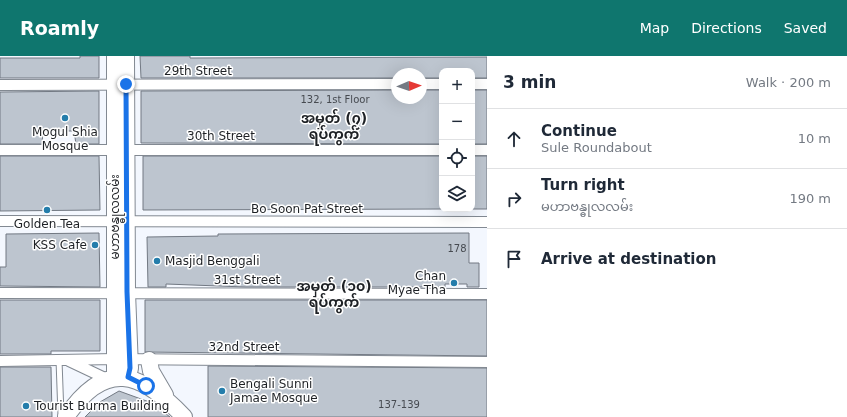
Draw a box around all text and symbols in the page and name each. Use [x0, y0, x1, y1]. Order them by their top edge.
text: Roamly [20, 17, 99, 39]
text: Map [640, 20, 669, 36]
text: Directions [691, 20, 762, 36]
text: Saved [784, 20, 827, 36]
street label: 29th Street [164, 64, 232, 78]
north arrow [391, 68, 427, 104]
map controls [439, 68, 475, 212]
button: + [439, 68, 475, 104]
text: 3 min [503, 72, 556, 92]
route end [117, 75, 135, 93]
text: Walk · 200 m [746, 75, 831, 90]
house number: 132, 1st Floor [301, 94, 370, 105]
button: − [439, 104, 475, 140]
district label: အမှတ် (၇) ရပ်ကွက် [301, 108, 367, 146]
marker: Mogul Shia Mosque [60, 113, 70, 123]
text: Continue [541, 122, 617, 140]
place label: Mogul Shia Mosque [32, 125, 98, 153]
icon: ahead [503, 128, 525, 150]
street label: 30th Street [187, 129, 255, 143]
text: 10 m [798, 131, 831, 146]
button: locate [439, 140, 475, 176]
text: Sule Roundabout [541, 140, 652, 155]
street label: မဟာဗန္ဓုလလမ်း [106, 174, 125, 260]
button: layers [439, 176, 475, 212]
text: Turn right [541, 176, 625, 194]
icon: right [503, 188, 525, 210]
text: 190 m [789, 191, 831, 206]
text: မဟာဗန္ဓုလလမ်း [541, 199, 633, 214]
street label: Bo Soon Pat Street [251, 202, 363, 216]
marker: Golden Tea [42, 205, 52, 215]
place label: Golden Tea [14, 217, 80, 231]
place label: KSS Cafe [33, 238, 87, 252]
marker: KSS Cafe [90, 240, 100, 250]
house number: 178 [447, 243, 467, 254]
icon: arrive [503, 248, 525, 270]
text: Arrive at destination [541, 250, 716, 268]
place label: Masjid Benggali [165, 254, 260, 268]
marker: Masjid Benggali [152, 256, 162, 266]
place label: Chan Myae Tha [388, 269, 446, 297]
street label: 31st Street [214, 273, 281, 287]
district label: အမှတ် (၁၀) ရပ်ကွက် [296, 276, 372, 314]
marker: Chan Myae Tha [449, 278, 459, 288]
street label: 32nd Street [209, 340, 280, 354]
route start [137, 377, 155, 395]
place label: Bengali Sunni Jamae Mosque [229, 377, 318, 405]
marker: Bengali Sunni Jamae Mosque [217, 386, 227, 396]
place label: Tourist Burma Building [33, 399, 169, 413]
house number: 137-139 [378, 399, 420, 410]
marker: Tourist Burma Building [21, 401, 31, 411]

